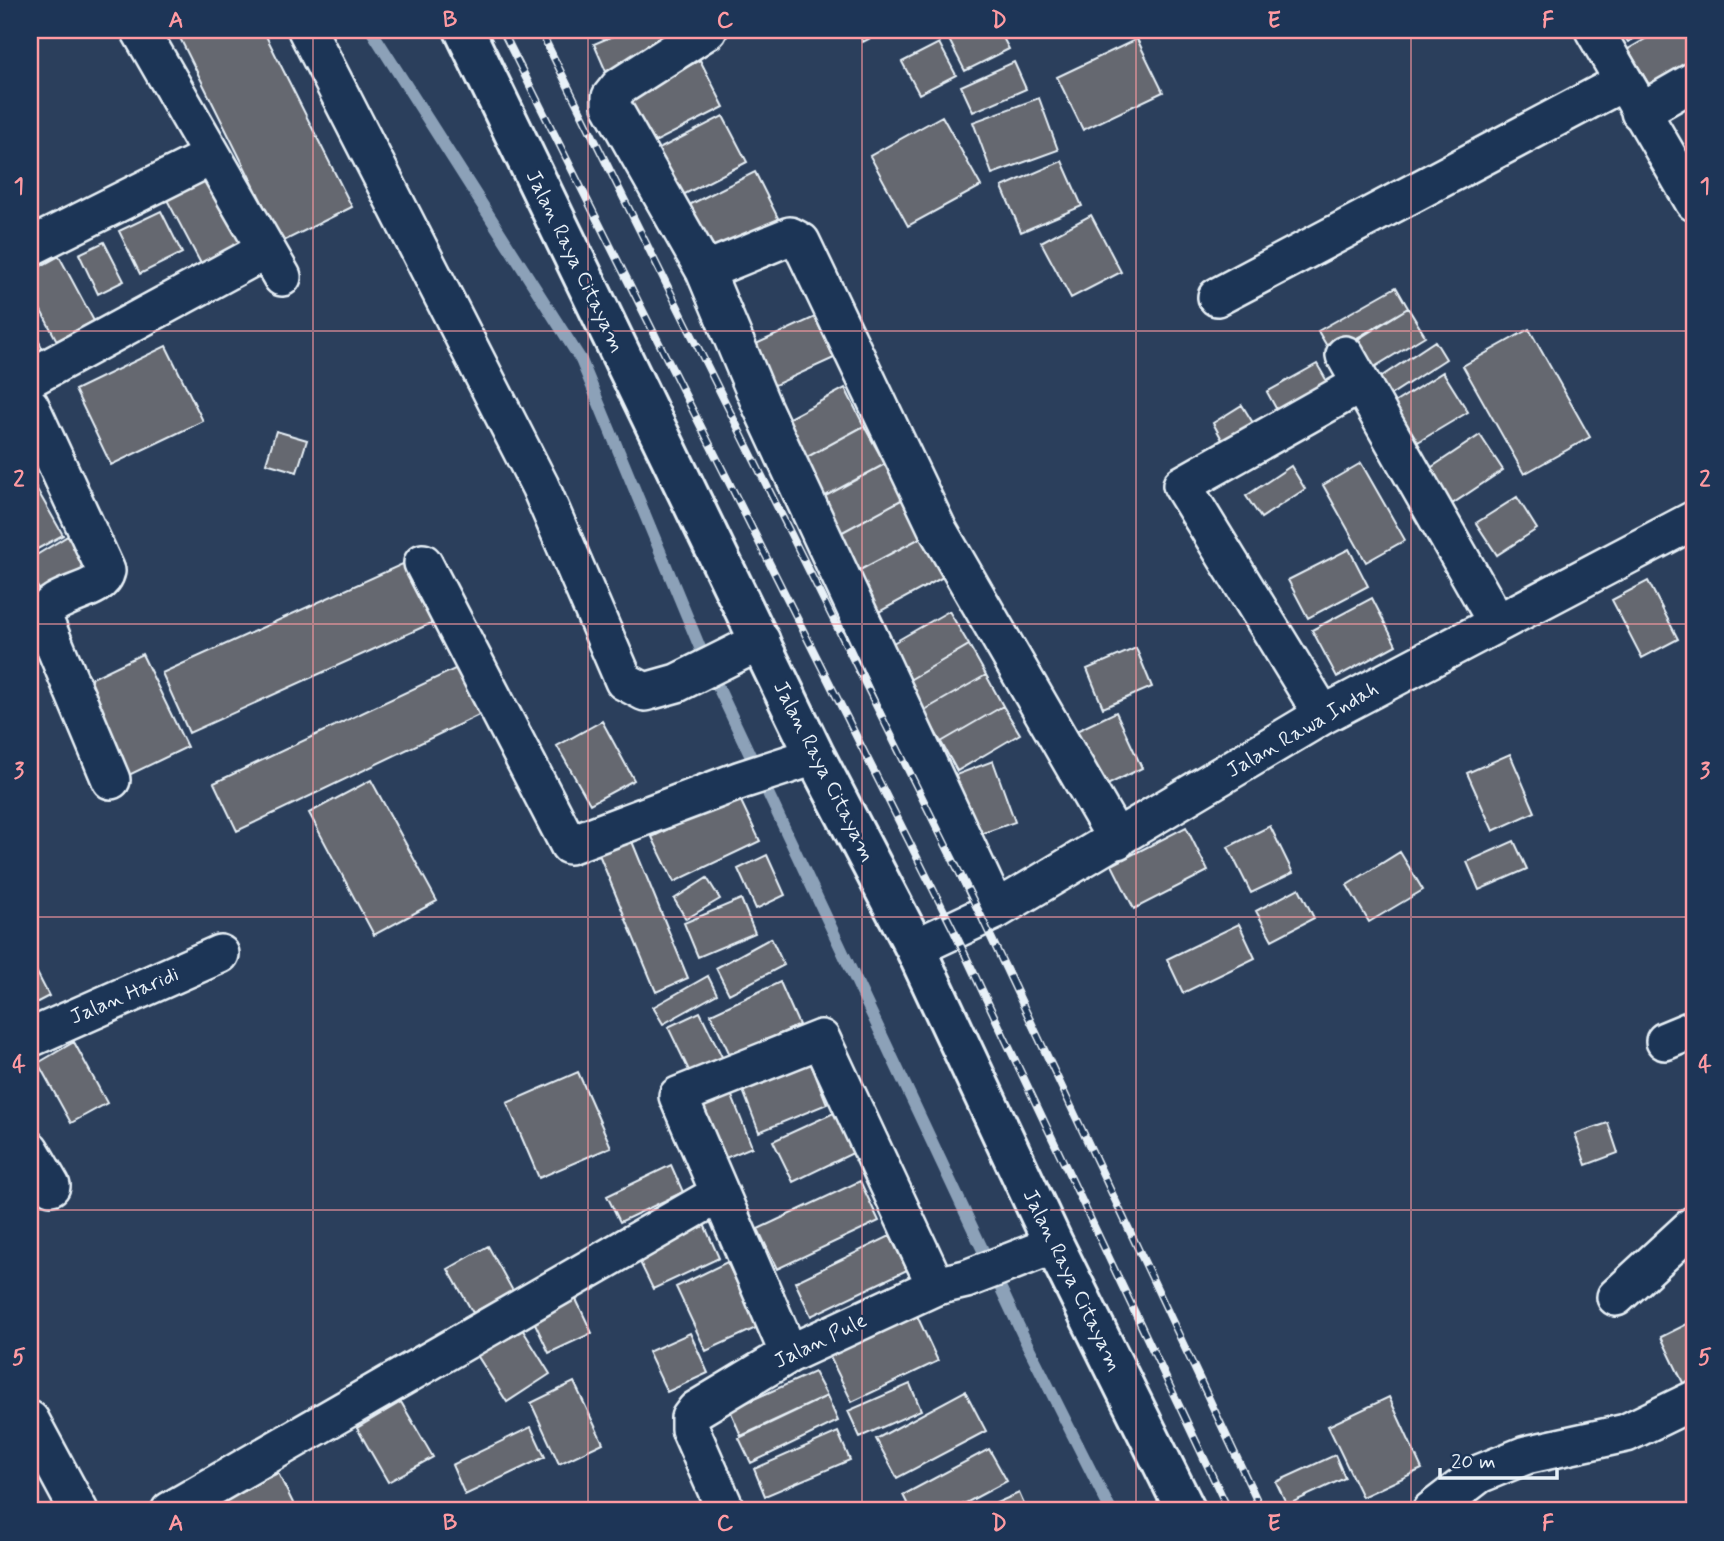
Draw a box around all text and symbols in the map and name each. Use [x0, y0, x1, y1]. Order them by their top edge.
text: A [168, 6, 184, 36]
text: B [443, 6, 458, 36]
text: C [717, 6, 734, 36]
text: D [991, 6, 1007, 36]
text: E [1267, 6, 1281, 36]
text: F [1542, 6, 1554, 36]
street label: Jalan Raya Citayam [519, 166, 631, 357]
text: 1 [14, 172, 24, 202]
text: 1 [1700, 172, 1710, 202]
text: 2 [13, 465, 25, 495]
text: 2 [1699, 465, 1711, 495]
street label: Jalan Rawa Indah [1222, 675, 1383, 785]
street label: Jalan Raya Citayam [766, 676, 882, 867]
text: 3 [14, 757, 25, 787]
text: 3 [1700, 757, 1711, 787]
street label: Jalan Haridi [66, 960, 183, 1031]
text: 4 [12, 1050, 26, 1080]
text: 4 [1698, 1050, 1712, 1080]
street label: Jalan Raya Citayam [1016, 1185, 1128, 1376]
street label: Jalan Pule [769, 1306, 872, 1375]
text: 5 [12, 1343, 26, 1373]
text: 5 [1698, 1343, 1712, 1373]
scale bar [1440, 1436, 1558, 1480]
text: 20 m [1451, 1448, 1496, 1476]
text: A [168, 1509, 184, 1539]
text: B [443, 1509, 458, 1539]
text: C [717, 1509, 734, 1539]
text: D [991, 1509, 1007, 1539]
text: E [1267, 1509, 1281, 1539]
text: F [1542, 1509, 1554, 1539]

